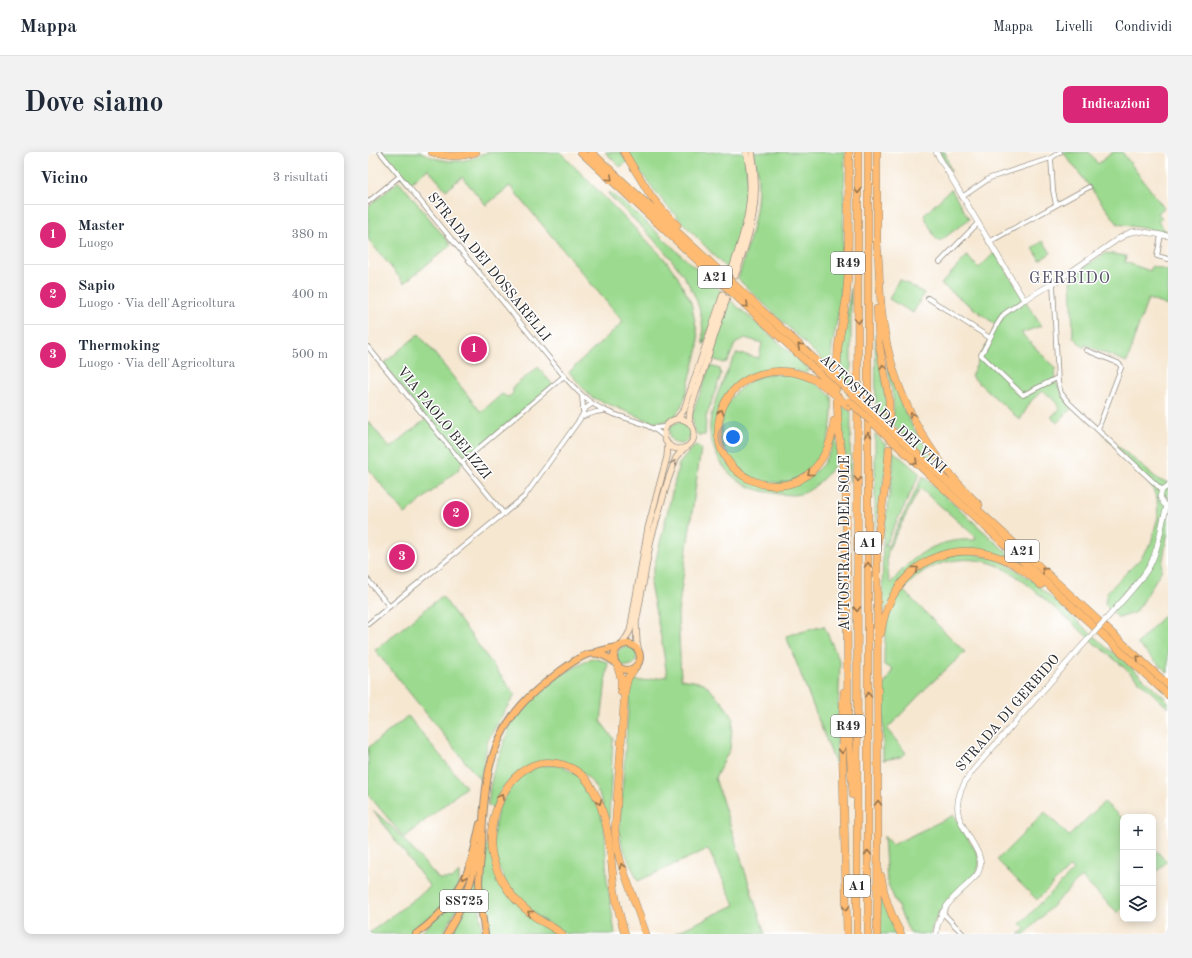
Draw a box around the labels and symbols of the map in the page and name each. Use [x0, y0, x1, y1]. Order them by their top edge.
one-way arrow [605, 174, 612, 181]
one-way arrow [854, 188, 862, 194]
street label: STRADA DEI DOSSARELLI [425, 190, 553, 344]
road number: R49 [831, 252, 865, 274]
road number: A21 [698, 266, 732, 288]
district label: GERBIDO [1029, 271, 1111, 287]
one-way arrow [741, 300, 749, 308]
one-way arrow [854, 318, 862, 324]
pin: 1 [461, 334, 487, 364]
one-way arrow [797, 343, 805, 350]
street label: AUTOSTRADA DEI VINI [817, 352, 949, 476]
street label: VIA PAOLO BELIZZI [394, 364, 494, 482]
one-way arrow [880, 364, 888, 370]
one-way arrow [716, 409, 725, 416]
one-way arrow [909, 412, 916, 419]
your location [723, 427, 743, 447]
one-way arrow [864, 432, 872, 438]
street label: AUTOSTRADA DEL SOLE [838, 455, 852, 631]
one-way arrow [910, 457, 918, 464]
one-way arrow [669, 459, 677, 467]
one-way arrow [807, 468, 814, 475]
one-way arrow [853, 476, 862, 482]
pin: 2 [443, 499, 469, 529]
road number: A1 [855, 532, 881, 554]
road number: A21 [1005, 540, 1039, 562]
pin: 3 [389, 542, 415, 572]
one-way arrow [864, 562, 872, 568]
one-way arrow [911, 567, 918, 574]
one-way arrow [1041, 568, 1048, 575]
one-way arrow [853, 606, 861, 612]
street label: STRADA DI GERBIDO [953, 652, 1063, 774]
one-way arrow [1136, 656, 1144, 663]
one-way arrow [864, 692, 872, 698]
road number: R49 [831, 715, 865, 737]
one-way arrow [838, 748, 846, 754]
one-way arrow [496, 793, 504, 801]
one-way arrow [594, 798, 602, 806]
one-way arrow [874, 800, 882, 806]
one-way arrow [864, 850, 872, 856]
one-way arrow [618, 863, 627, 870]
one-way arrow [461, 873, 469, 880]
road number: A1 [844, 875, 870, 897]
road number: SS725 [440, 890, 488, 912]
one-way arrow [842, 905, 850, 911]
one-way arrow [527, 910, 534, 917]

